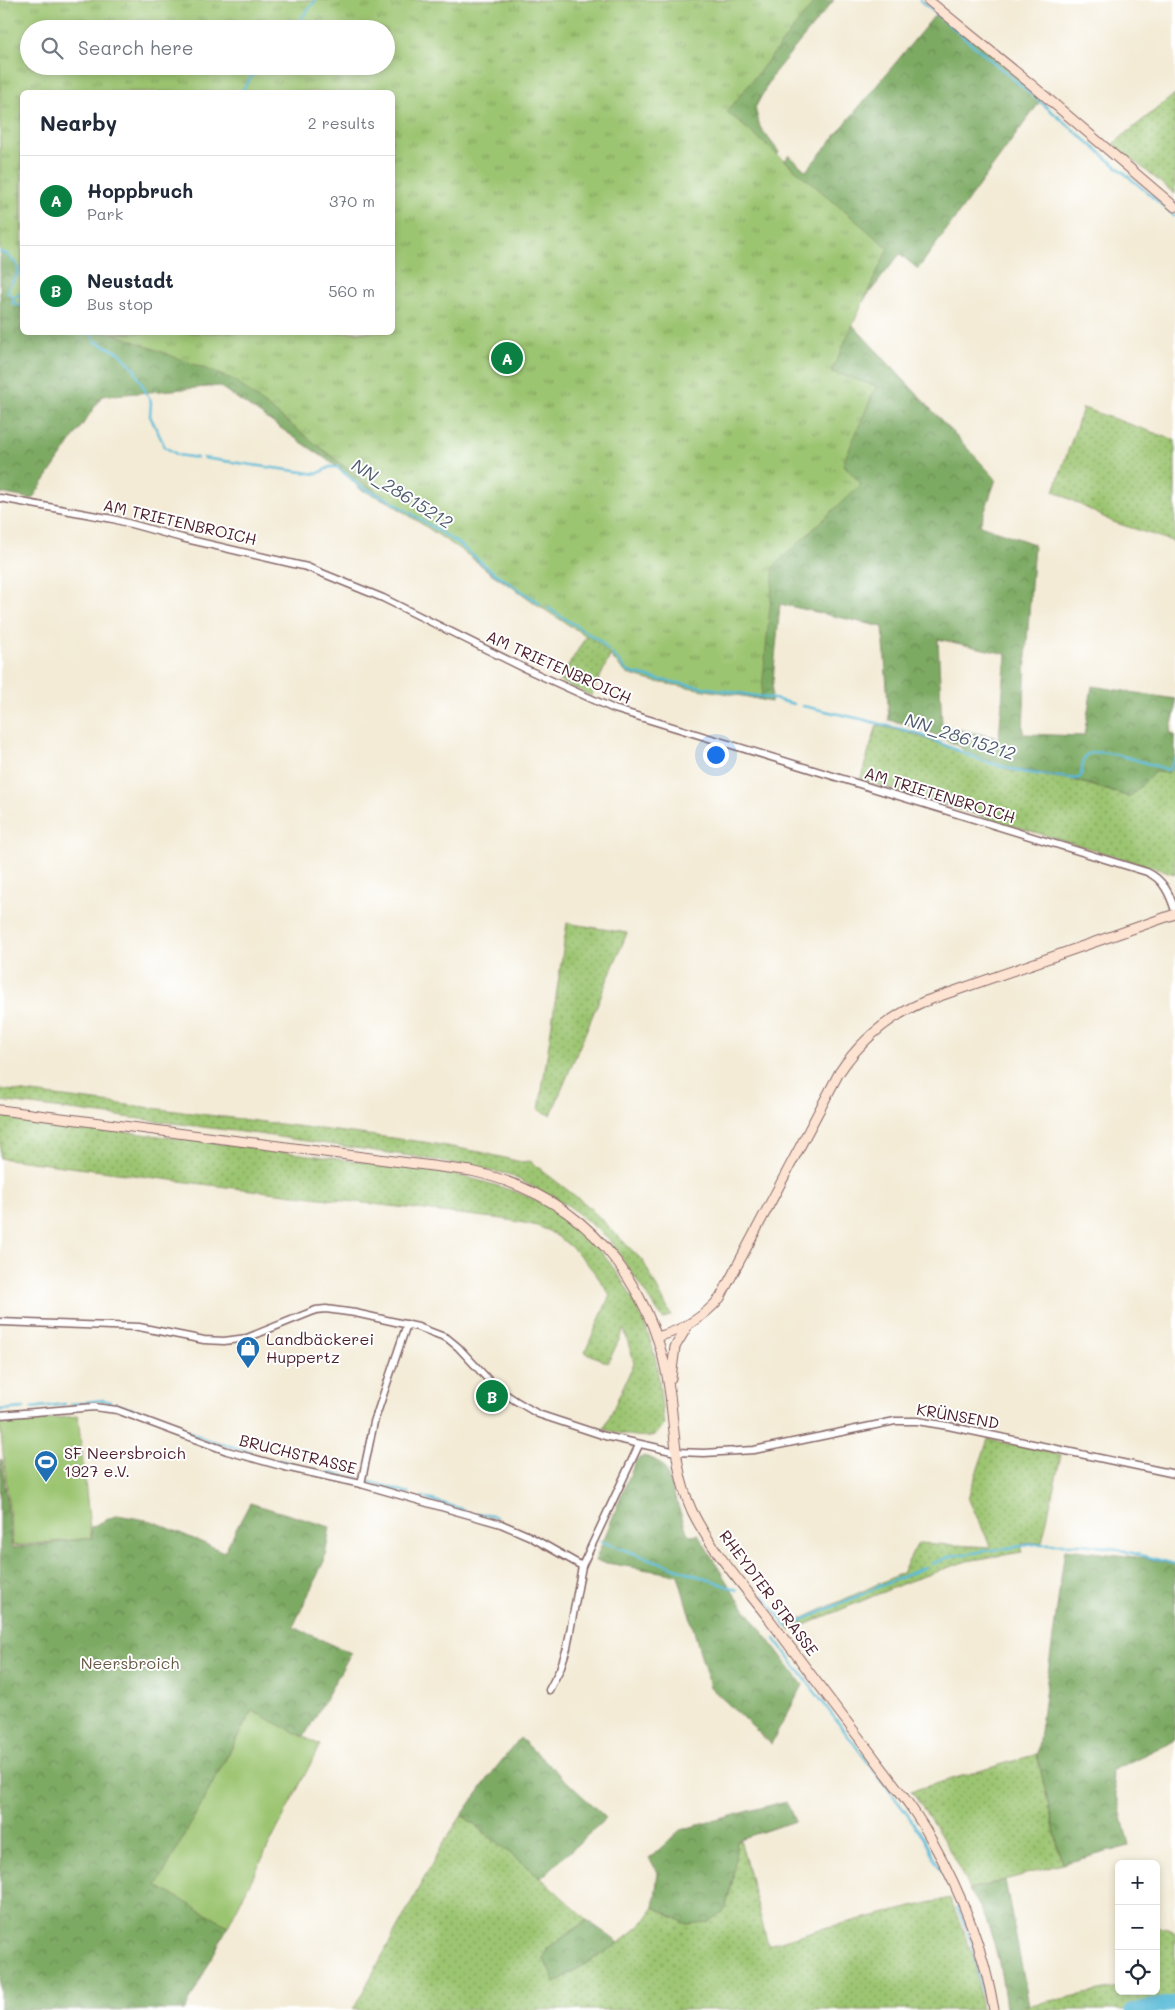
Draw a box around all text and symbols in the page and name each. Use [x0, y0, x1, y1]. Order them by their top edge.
search box [20, 20, 395, 75]
icon: search [38, 34, 66, 62]
text: Search here [78, 35, 194, 60]
text: Nearby [40, 109, 117, 136]
text: 2 results [308, 112, 375, 133]
text: Hoppbruch [87, 178, 193, 203]
text: A [50, 190, 62, 211]
text: 370 m [329, 190, 375, 211]
text: Park [87, 203, 123, 224]
text: Neustadt [87, 268, 174, 293]
text: B [51, 280, 61, 301]
text: 560 m [328, 280, 375, 301]
text: Bus stop [87, 293, 153, 314]
pin: A [491, 339, 523, 377]
water label: NN_28615212 [347, 453, 458, 534]
street label: AM TRIETENBROICH [101, 494, 259, 549]
street label: AM TRIETENBROICH [483, 625, 635, 708]
water label: NN_28615212 [902, 707, 1019, 765]
your location [703, 742, 729, 768]
street label: AM TRIETENBROICH [862, 762, 1018, 827]
place label: Landbäckerei Huppertz [266, 1328, 374, 1367]
shop icon: Landbäckerei Huppertz [235, 1335, 261, 1369]
pin: B [476, 1377, 508, 1415]
street label: KRÜNSEND [915, 1398, 1001, 1433]
street label: BRUCHSTRASSE [237, 1429, 359, 1478]
place label: SF Neersbroich 1927 e.V. [64, 1442, 186, 1481]
sports icon: SF Neersbroich 1927 e.V. [33, 1449, 59, 1483]
street label: RHEYDTER STRASSE [715, 1526, 824, 1660]
park label: Neersbroich [81, 1652, 179, 1673]
map controls [1115, 1860, 1160, 1995]
button: + [1115, 1860, 1160, 1905]
button: − [1115, 1905, 1160, 1950]
button: locate [1115, 1950, 1160, 1995]

